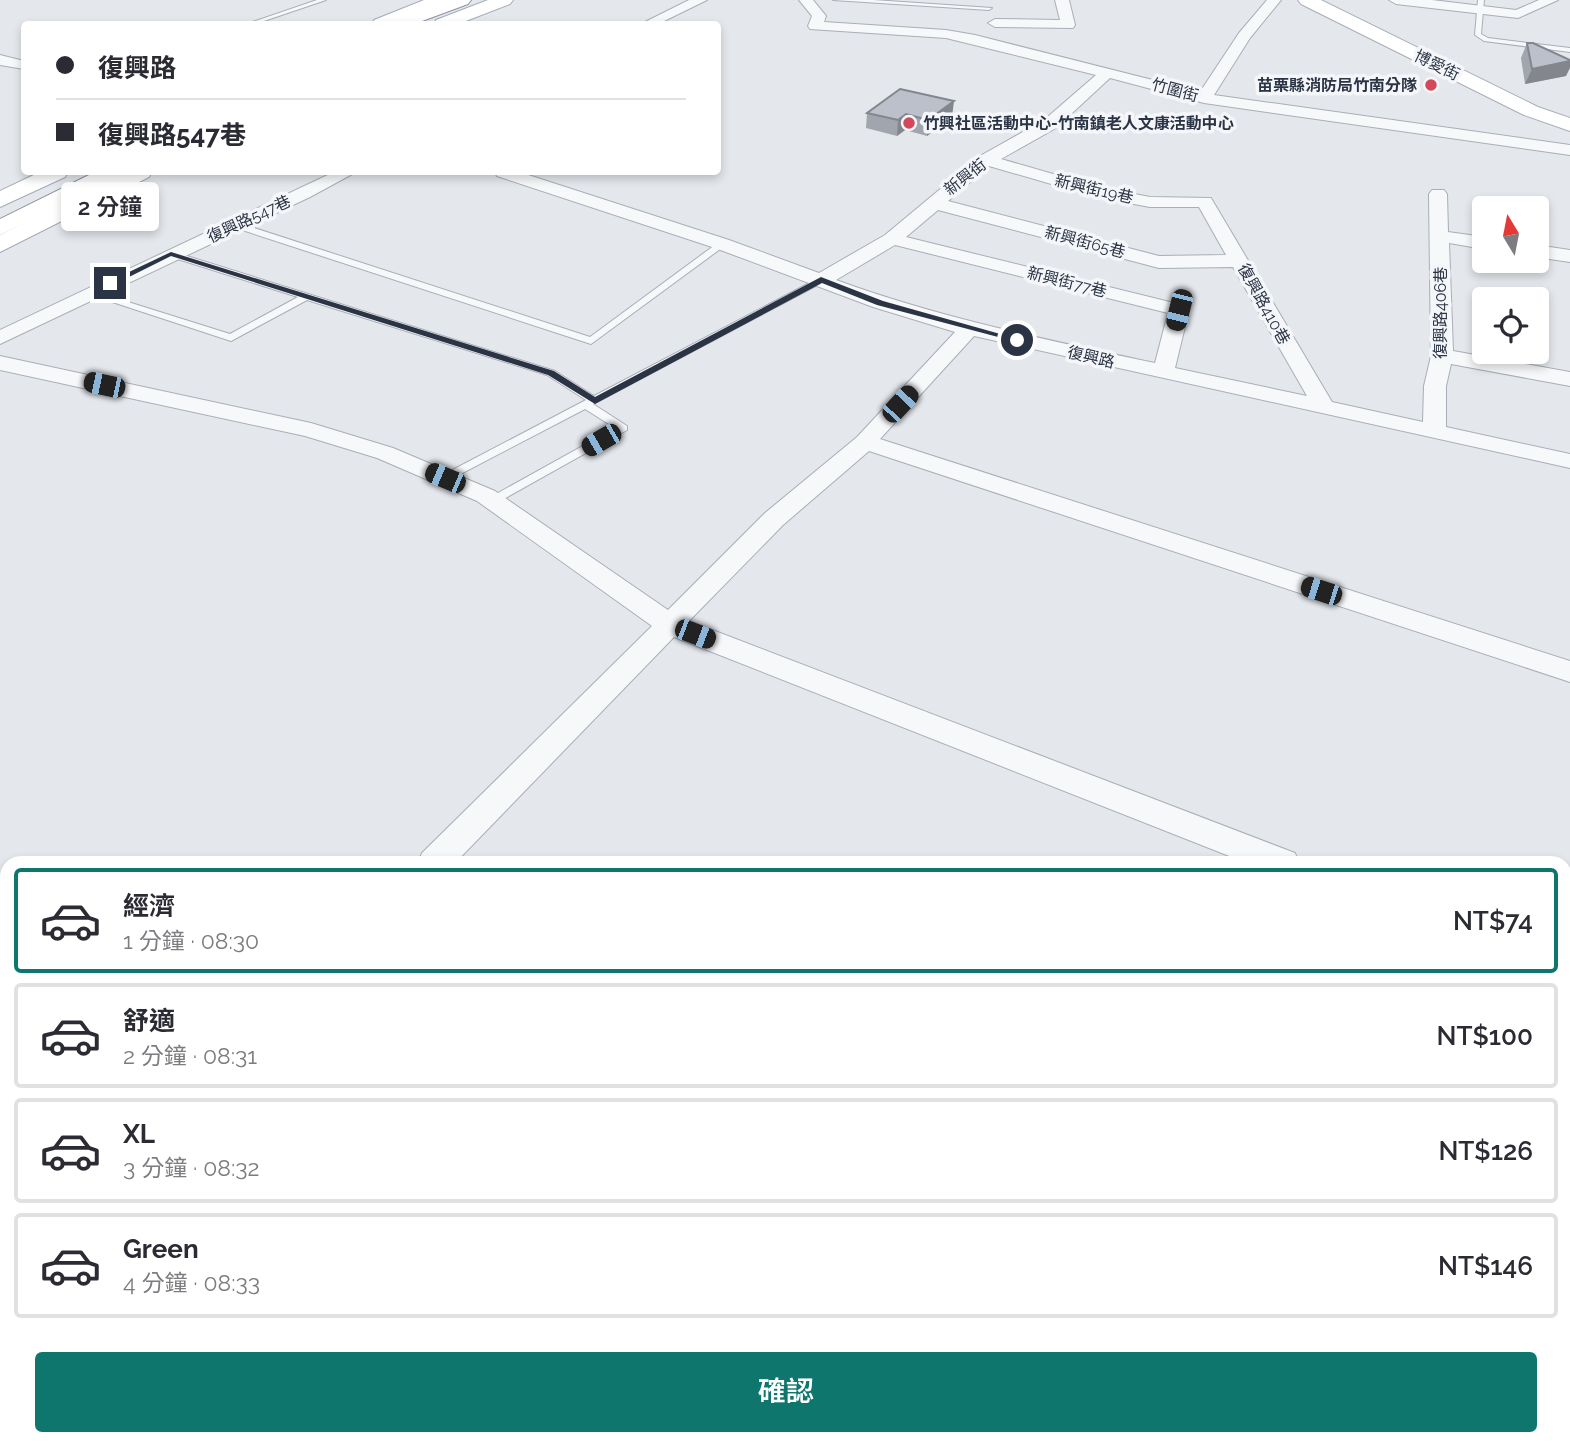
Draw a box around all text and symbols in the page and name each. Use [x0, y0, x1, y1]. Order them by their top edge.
street label: 博愛街 [1411, 46, 1463, 84]
text: 復興路 [98, 53, 176, 83]
street label: 竹圍街 [1149, 75, 1201, 105]
place label: 苗栗縣消防局竹南分隊 [1257, 76, 1417, 95]
marker: 苗栗縣消防局竹南分隊 [1423, 77, 1439, 93]
place label: 竹興社區活動中心-竹南鎮老人文康活動中心 [923, 114, 1234, 133]
marker: 竹興社區活動中心-竹南鎮老人文康活動中心 [901, 115, 917, 131]
text: 復興路547巷 [98, 120, 246, 150]
street label: 新興街 [940, 155, 990, 199]
street label: 新興街19巷 [1053, 171, 1135, 207]
callout: 2 分鐘 [61, 182, 159, 230]
street label: 復興路547巷 [204, 191, 294, 247]
text: 2 分鐘 [78, 193, 142, 220]
north arrow [1472, 196, 1549, 273]
map controls [1472, 196, 1549, 364]
street label: 新興街65巷 [1043, 222, 1127, 262]
street label: 復興路410巷 [1234, 260, 1294, 348]
street label: 新興街77巷 [1025, 263, 1109, 301]
route end [94, 267, 126, 299]
street label: 復興路406巷 [1431, 267, 1450, 359]
car [1164, 287, 1195, 333]
button: locate [1472, 287, 1549, 364]
route start [1001, 324, 1033, 356]
street label: 復興路 [1065, 342, 1117, 372]
car [82, 370, 127, 400]
car [878, 381, 923, 427]
car [578, 420, 625, 460]
car [422, 460, 469, 496]
car [1298, 575, 1345, 607]
car [672, 617, 719, 651]
icon: car [39, 889, 102, 952]
text: 經濟 [123, 891, 175, 921]
text: NT$74 [1453, 906, 1533, 936]
text: 1 分鐘 · 08:30 [123, 927, 259, 954]
icon: car [39, 1004, 102, 1067]
text: 舒適 [123, 1006, 175, 1036]
text: NT$100 [1437, 1021, 1533, 1051]
text: 2 分鐘 · 08:31 [123, 1042, 257, 1069]
icon: car [39, 1119, 102, 1182]
text: XL [123, 1119, 155, 1149]
text: NT$126 [1438, 1136, 1533, 1166]
text: 3 分鐘 · 08:32 [123, 1154, 260, 1181]
icon: car [39, 1234, 102, 1297]
text: Green [123, 1234, 199, 1264]
text: NT$146 [1438, 1251, 1533, 1281]
text: 4 分鐘 · 08:33 [123, 1269, 260, 1296]
button: 確認 [35, 1352, 1537, 1432]

